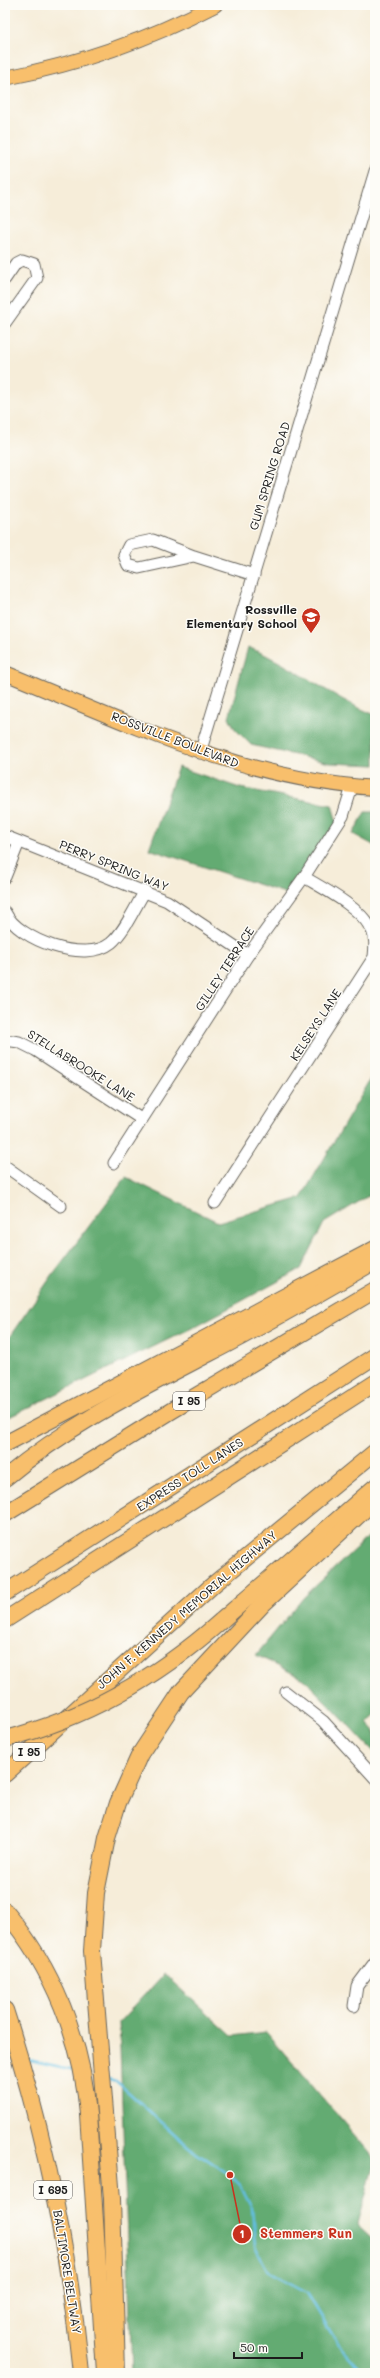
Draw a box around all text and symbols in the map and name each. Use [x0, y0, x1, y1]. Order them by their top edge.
street label: GUM SPRING ROAD [245, 419, 293, 532]
place label: Rossville Elementary School [186, 601, 297, 631]
school or university icon: Rossville Elementary School [300, 606, 322, 634]
street label: ROSSVILLE BOULEVARD [109, 707, 241, 771]
street label: PERRY SPRING WAY [57, 836, 172, 894]
street label: GILLEY TERRACE [191, 923, 257, 1014]
street label: KELSEYS LANE [286, 985, 345, 1064]
street label: STELLABROOKE LANE [25, 1026, 138, 1105]
road number: I 95 [173, 1392, 205, 1410]
street label: EXPRESS TOLL LANES [133, 1434, 246, 1515]
street label: JOHN F. KENNEDY MEMORIAL HIGHWAY [93, 1526, 280, 1692]
road number: I 95 [13, 1743, 45, 1761]
road number: I 695 [34, 2181, 72, 2199]
street label: BALTIMORE BELTWAY [50, 2209, 86, 2335]
callout: Stemmers Run [232, 2221, 360, 2246]
text: Stemmers Run [260, 2224, 352, 2241]
text: 1 [239, 2225, 245, 2241]
scale bar [234, 2334, 302, 2360]
text: 50 m [240, 2339, 268, 2355]

